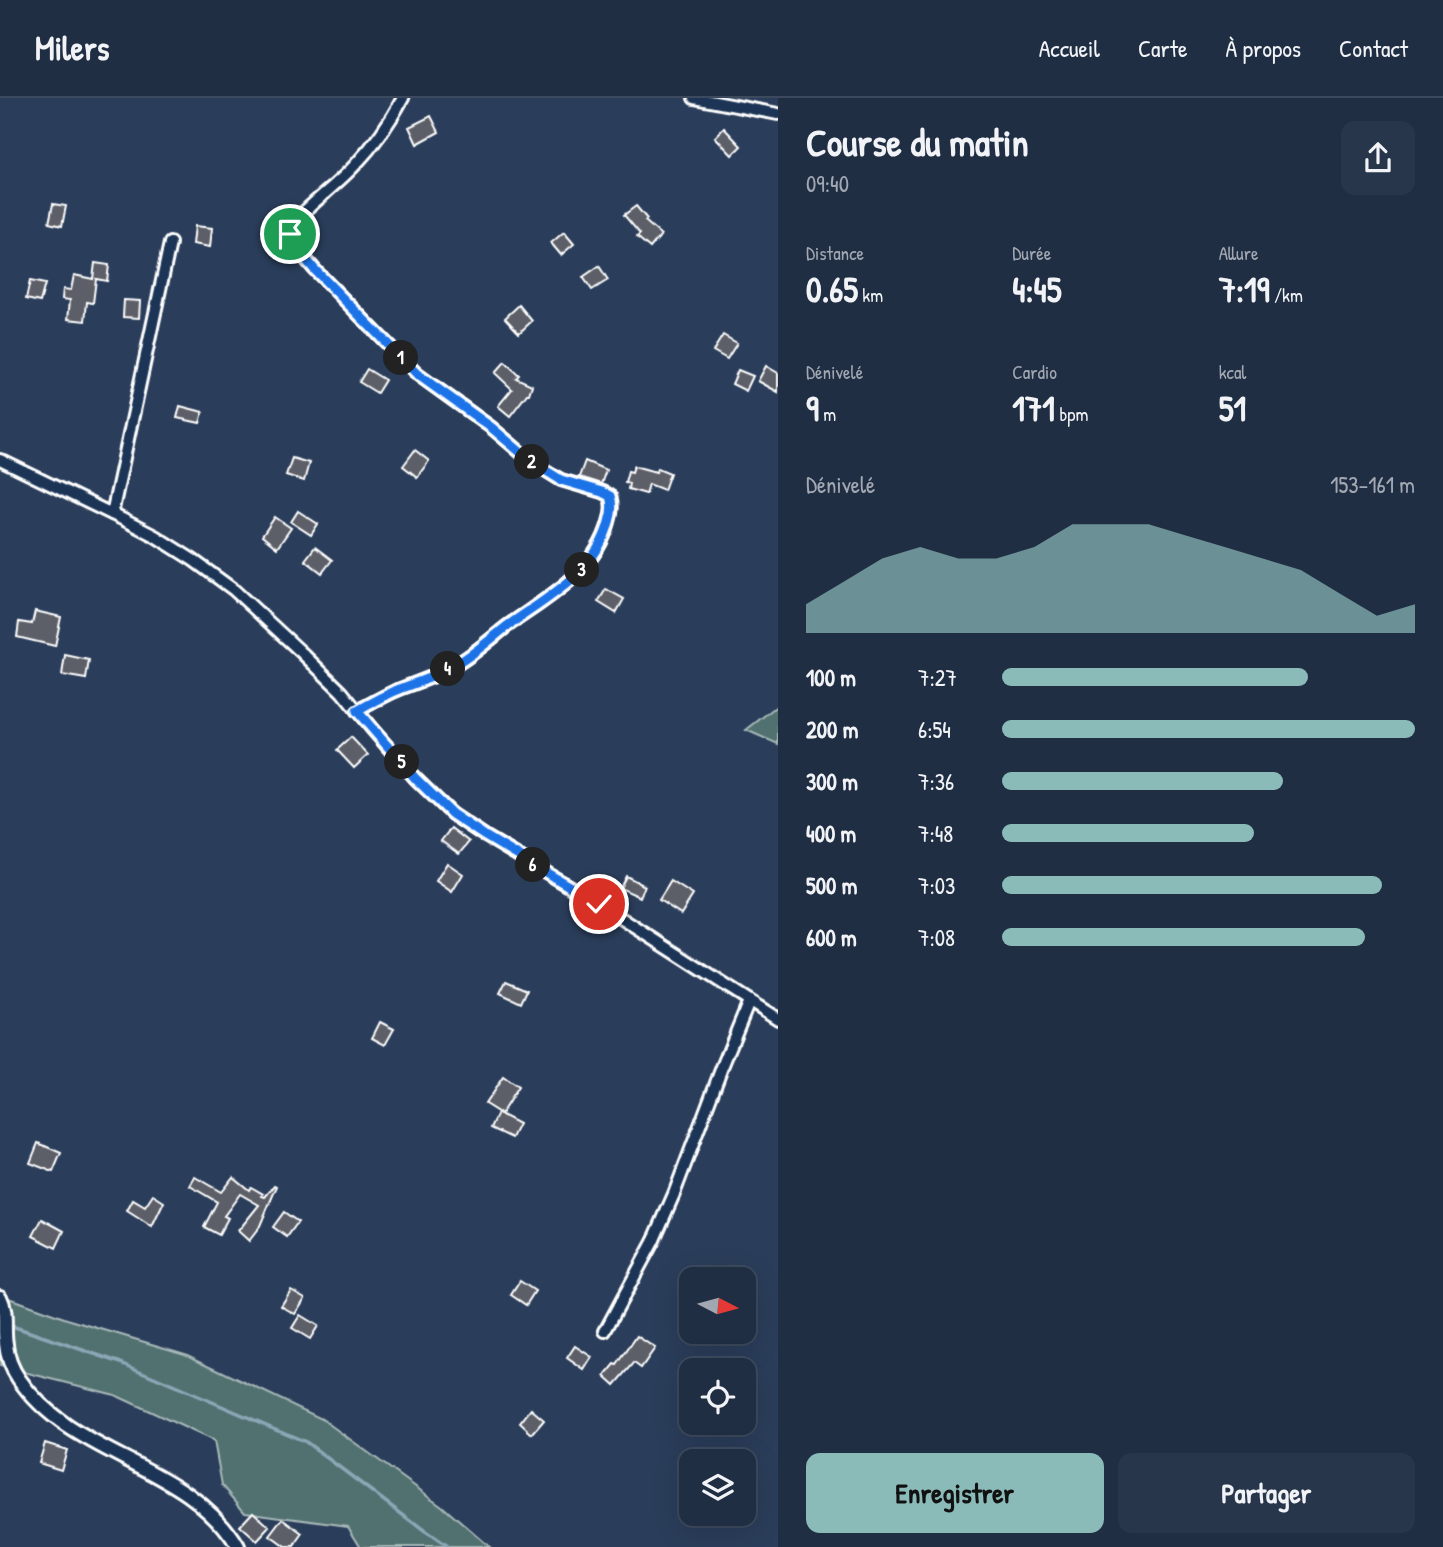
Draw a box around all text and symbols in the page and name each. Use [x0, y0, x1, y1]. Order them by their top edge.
text: Milers [35, 26, 109, 70]
text: Accueil [1039, 32, 1100, 64]
text: Carte [1138, 32, 1187, 64]
text: À propos [1225, 32, 1301, 64]
text: Contact [1339, 32, 1408, 64]
text: Course du matin [806, 116, 1029, 168]
button: share [1341, 121, 1415, 195]
text: 09:40 [806, 168, 849, 199]
pin [260, 204, 320, 264]
icon: arrive [271, 215, 309, 253]
text: Distance [806, 240, 864, 266]
text: Durée [1012, 240, 1051, 266]
text: Allure [1219, 240, 1259, 266]
text: 0.65 [806, 266, 858, 313]
text: 4:45 [1012, 266, 1062, 313]
text: 7:19 [1219, 266, 1270, 313]
text: km [858, 282, 883, 308]
text: /km [1270, 282, 1303, 308]
pin: 1 [384, 341, 418, 376]
text: 1 [397, 344, 404, 370]
text: Dénivelé [806, 359, 863, 385]
text: Cardio [1012, 359, 1057, 385]
text: kcal [1219, 359, 1246, 385]
text: 9 [806, 385, 819, 432]
text: 171 [1012, 385, 1055, 432]
text: 51 [1219, 385, 1246, 432]
text: m [819, 401, 836, 427]
text: bpm [1055, 401, 1088, 427]
pin: 2 [514, 444, 550, 480]
text: 2 [527, 448, 536, 474]
text: Dénivelé [806, 469, 875, 500]
text: 153–161 m [1330, 469, 1415, 500]
pin: 3 [564, 552, 600, 588]
text: 3 [577, 556, 586, 582]
pin: 4 [430, 652, 466, 686]
text: 4 [444, 655, 451, 681]
text: 100 m [806, 662, 856, 693]
text: 7:27 [918, 662, 957, 693]
text: 200 m [806, 714, 858, 745]
text: 6:54 [918, 714, 951, 745]
pin: 5 [384, 744, 420, 780]
text: 5 [397, 748, 406, 774]
text: 300 m [806, 766, 858, 797]
text: 7:36 [918, 766, 954, 797]
text: 400 m [806, 818, 856, 849]
text: 7:48 [918, 818, 953, 849]
pin: 6 [516, 848, 550, 882]
text: 6 [529, 851, 536, 877]
text: 500 m [806, 870, 857, 901]
text: 7:03 [918, 870, 955, 901]
pin [569, 874, 629, 934]
icon: check [580, 885, 618, 923]
text: 600 m [806, 922, 857, 953]
text: 7:08 [918, 922, 955, 953]
north arrow [679, 1267, 756, 1344]
map controls [679, 1267, 756, 1526]
button: locate [679, 1358, 756, 1435]
button: layers [679, 1449, 756, 1526]
button: Enregistrer [806, 1453, 1104, 1533]
button: Partager [1118, 1453, 1415, 1533]

